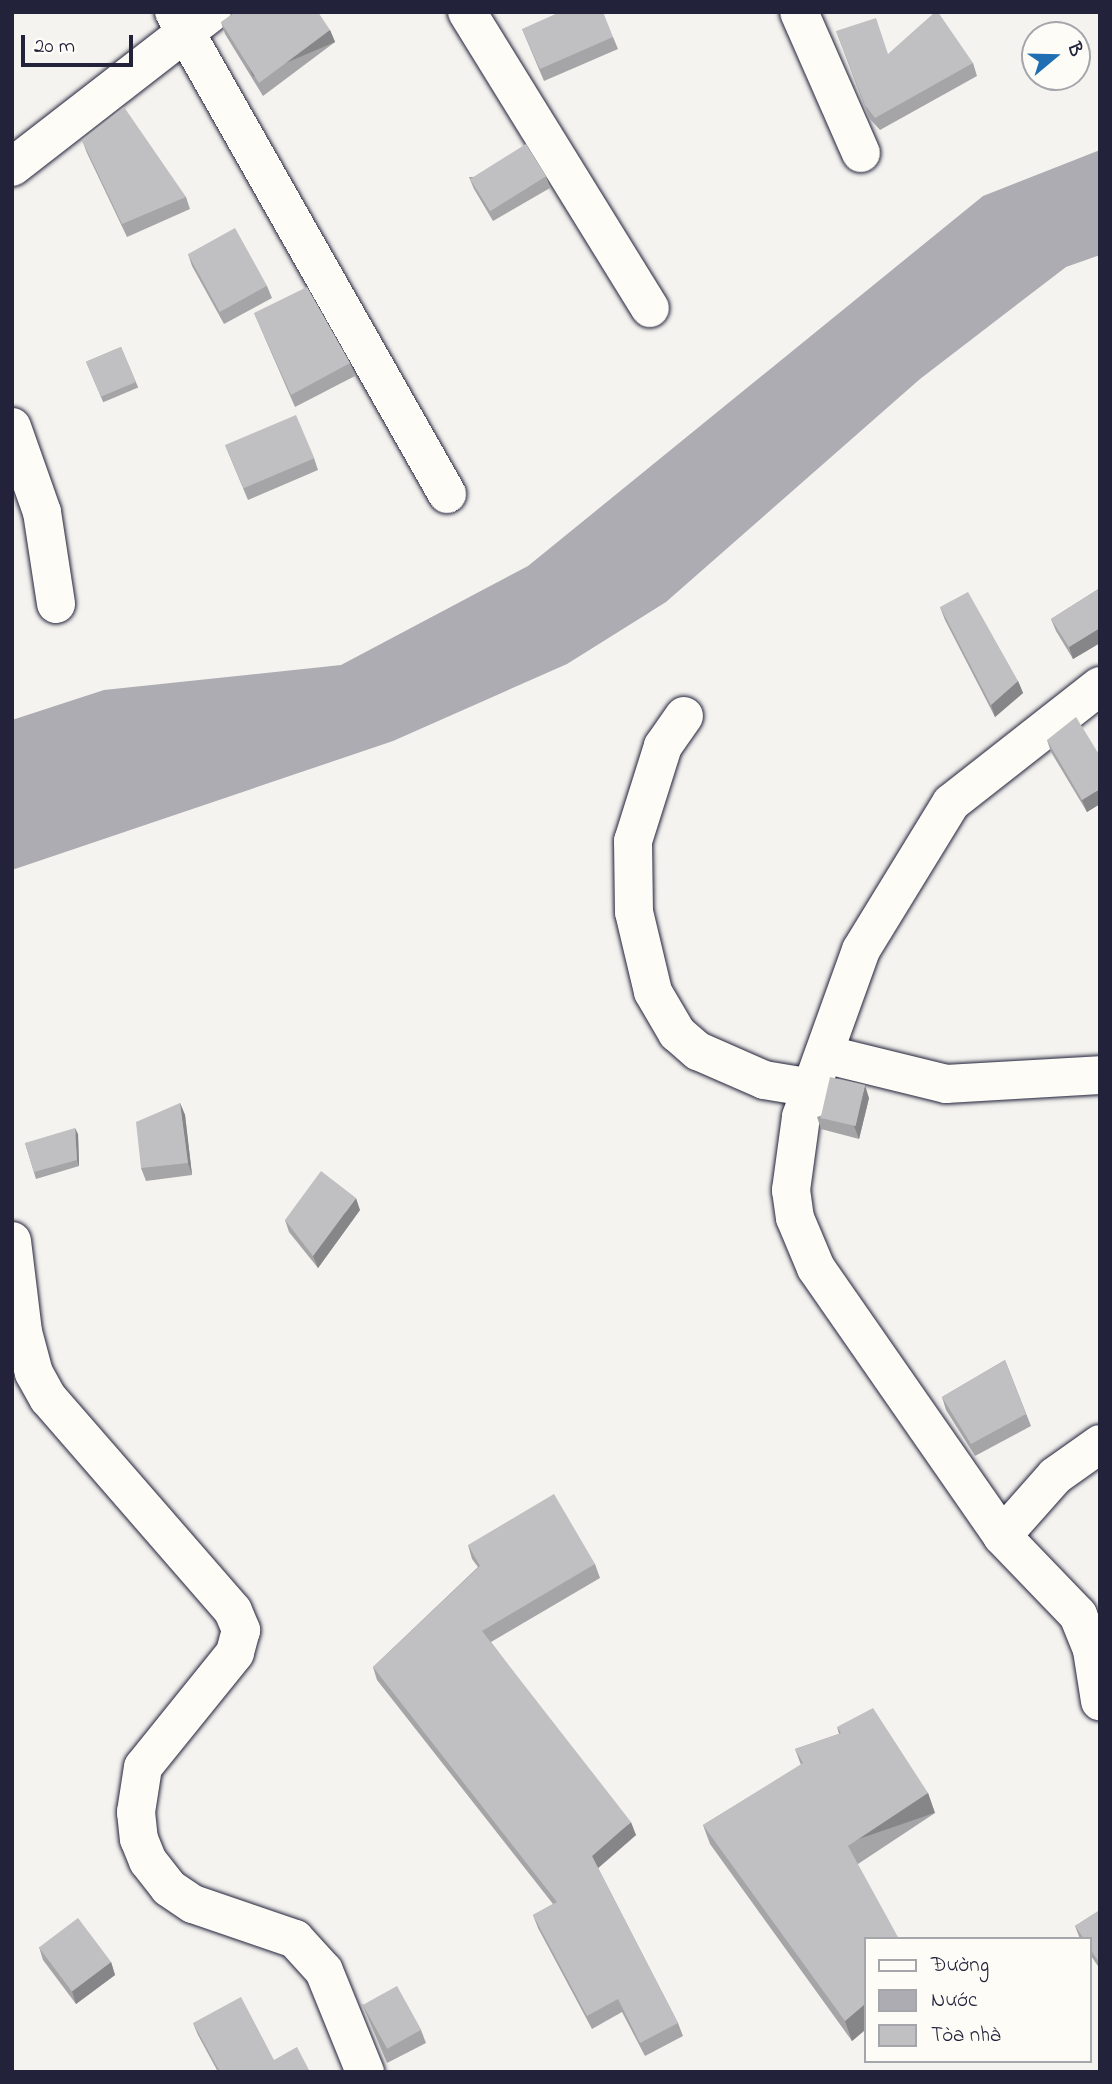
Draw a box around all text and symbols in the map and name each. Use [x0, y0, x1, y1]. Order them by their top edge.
scale bar [24, 21, 136, 65]
north arrow [1021, 21, 1091, 91]
text: 20 m [34, 32, 75, 62]
text: B [1060, 39, 1089, 60]
legend [864, 1937, 1091, 2063]
text: Đường [931, 1951, 989, 1981]
text: Nước [931, 1986, 977, 2016]
text: Tòa nhà [931, 2021, 1001, 2051]

